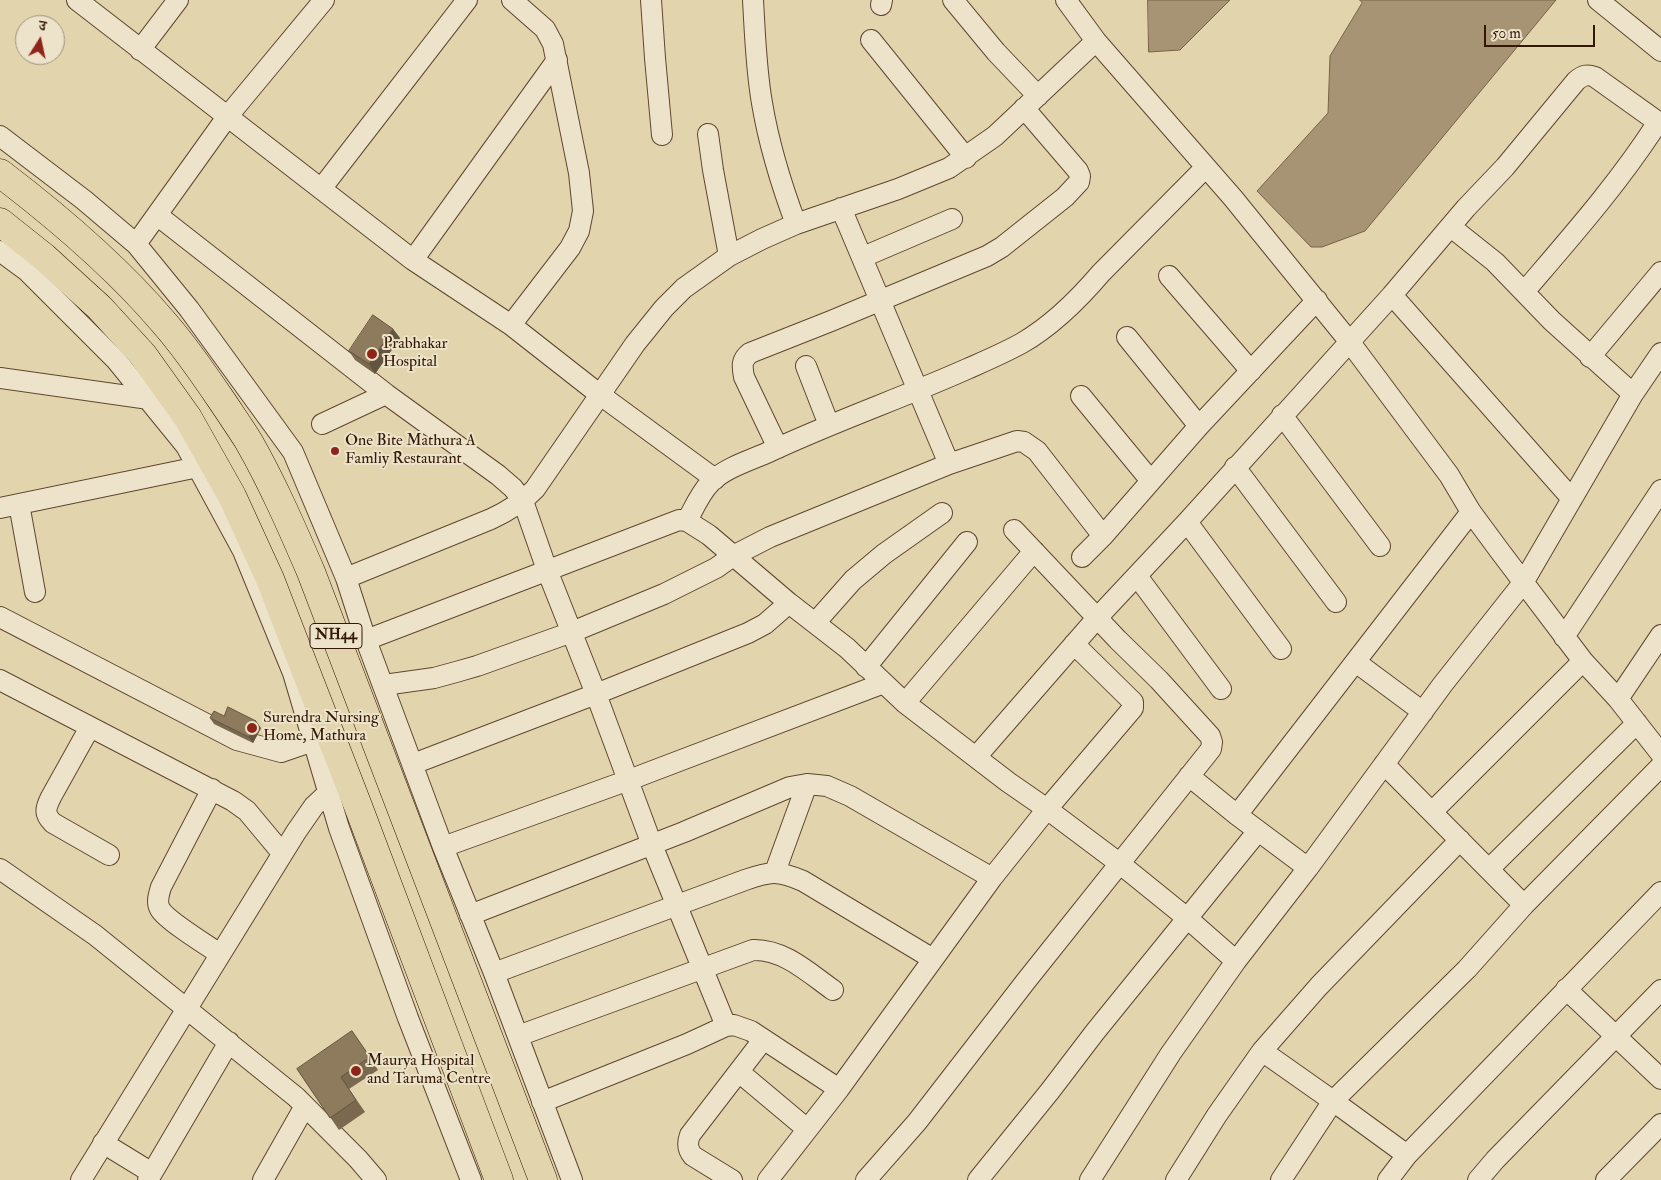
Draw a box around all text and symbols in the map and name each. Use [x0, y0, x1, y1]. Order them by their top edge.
north arrow [15, 15, 65, 65]
scale bar [1486, 15, 1597, 47]
text: उ [38, 17, 48, 35]
text: 50 m [1492, 24, 1521, 43]
place label: Prabhakar Hospital [383, 335, 448, 373]
marker: Prabhakar Hospital [365, 347, 379, 361]
place label: One Bite Mathura A Famliy Restaurant [345, 432, 476, 470]
marker: One Bite Mathura A Famliy Restaurant [329, 445, 341, 457]
road number: NH44 [310, 624, 362, 648]
place label: Surendra Nursing Home, Mathura [263, 709, 379, 747]
marker: Surendra Nursing Home, Mathura [245, 721, 259, 735]
place label: Maurya Hospital and Taruma Centre [367, 1052, 491, 1090]
marker: Maurya Hospital and Taruma Centre [349, 1064, 363, 1078]

